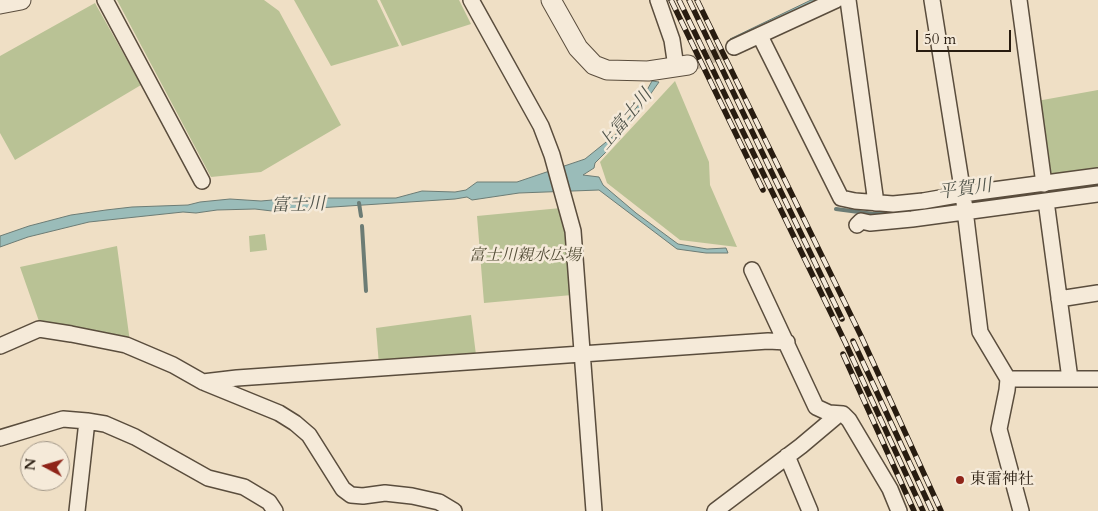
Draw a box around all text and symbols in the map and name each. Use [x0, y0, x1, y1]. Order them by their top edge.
scale bar [918, 20, 1013, 52]
text: 50 m [924, 29, 956, 49]
water label: 上富士川 [595, 85, 657, 155]
water label: 平賀川 [937, 176, 993, 204]
water label: 富士川 [271, 194, 325, 218]
park label: 富士川親水広場 [469, 246, 581, 266]
north arrow [20, 441, 70, 491]
text: N [20, 457, 41, 472]
place label: 東雷神社 [970, 470, 1034, 490]
marker: 東雷神社 [954, 474, 966, 486]

